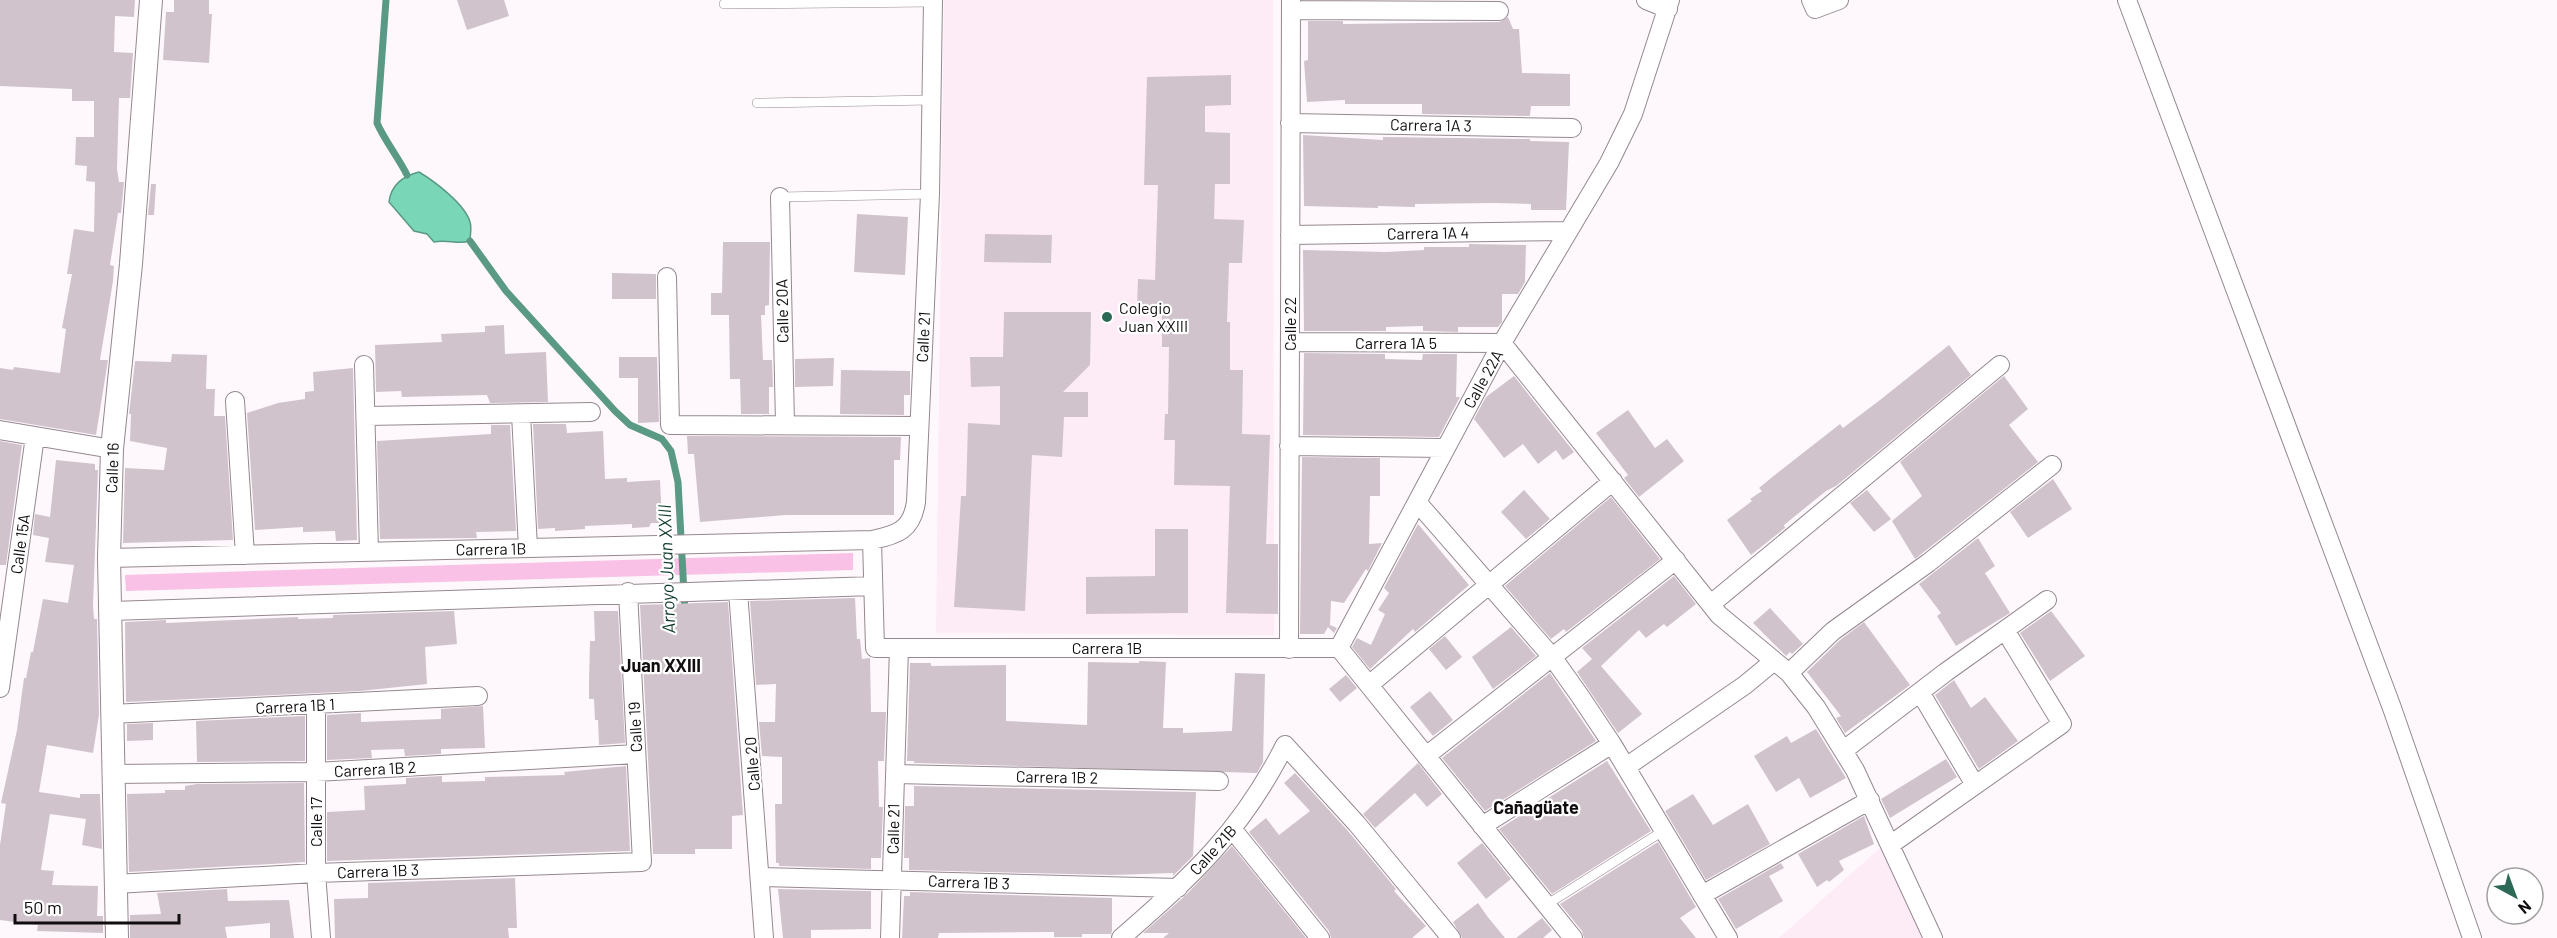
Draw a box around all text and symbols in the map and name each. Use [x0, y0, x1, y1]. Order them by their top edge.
street label: Carrera 1A 3 [1390, 114, 1472, 135]
street label: Carrera 1A 4 [1387, 222, 1469, 243]
street label: Calle 20A [771, 278, 792, 343]
street label: Calle 22 [1280, 297, 1299, 351]
place label: Colegio Juan XXIII [1119, 298, 1188, 335]
marker: Colegio Juan XXIII [1100, 310, 1114, 324]
street label: Calle 21 [912, 311, 933, 363]
street label: Carrera 1A 5 [1355, 333, 1437, 352]
street label: Calle 22A [1459, 346, 1506, 411]
street label: Calle 16 [101, 442, 122, 494]
water label: Arroyo Juan XXIII [653, 504, 679, 634]
street label: Calle 15A [6, 512, 33, 575]
street label: Carrera 1B [455, 538, 526, 559]
street label: Carrera 1B [1072, 638, 1142, 657]
district label: Juan XXIII [621, 654, 701, 676]
street label: Carrera 1B 1 [255, 694, 335, 717]
street label: Calle 19 [624, 701, 645, 753]
street label: Calle 20 [740, 736, 763, 792]
street label: Carrera 1B 2 [333, 757, 417, 780]
street label: Carrera 1B 2 [1016, 766, 1098, 787]
district label: Cañagüate [1493, 796, 1579, 818]
street label: Calle 17 [306, 797, 325, 847]
street label: Calle 21 [883, 803, 902, 855]
street label: Calle 21B [1185, 821, 1240, 879]
street label: Carrera 1B 3 [337, 860, 419, 881]
north arrow [2485, 866, 2545, 926]
street label: Carrera 1B 3 [928, 871, 1010, 892]
scale bar [15, 887, 178, 925]
text: 50 m [24, 896, 62, 918]
text: N [2515, 897, 2535, 918]

